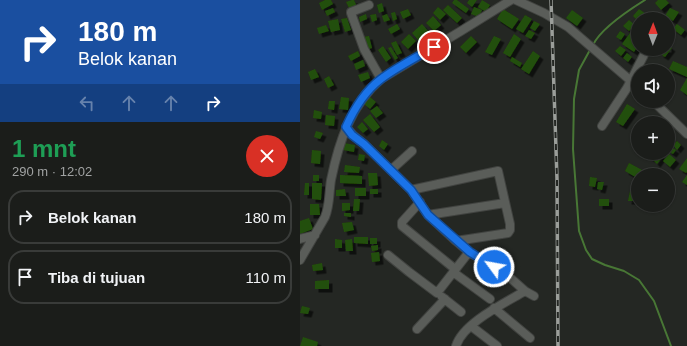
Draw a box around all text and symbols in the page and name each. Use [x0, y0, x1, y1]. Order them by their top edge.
north arrow [631, 12, 675, 56]
map controls [631, 12, 675, 212]
icon: right [12, 16, 64, 68]
text: 180 m [78, 16, 157, 47]
pin [417, 30, 451, 64]
icon: arrive [423, 36, 445, 58]
text: Belok kanan [78, 49, 177, 69]
button: sound [631, 64, 675, 108]
icon: left [76, 92, 98, 114]
icon: ahead [118, 92, 140, 114]
icon: ahead [160, 92, 182, 114]
icon: right [202, 92, 224, 114]
button: + [631, 116, 675, 160]
text: 1 mnt [12, 135, 76, 162]
button: close [246, 135, 288, 177]
text: 290 m · 12:02 [12, 164, 92, 179]
button: − [631, 168, 675, 212]
icon: right [14, 206, 36, 228]
text: Belok kanan [48, 209, 136, 226]
text: 180 m [244, 209, 286, 226]
position arrow [473, 246, 515, 288]
icon: arrive [14, 266, 36, 288]
text: Tiba di tujuan [48, 269, 145, 286]
text: 110 m [245, 269, 286, 286]

